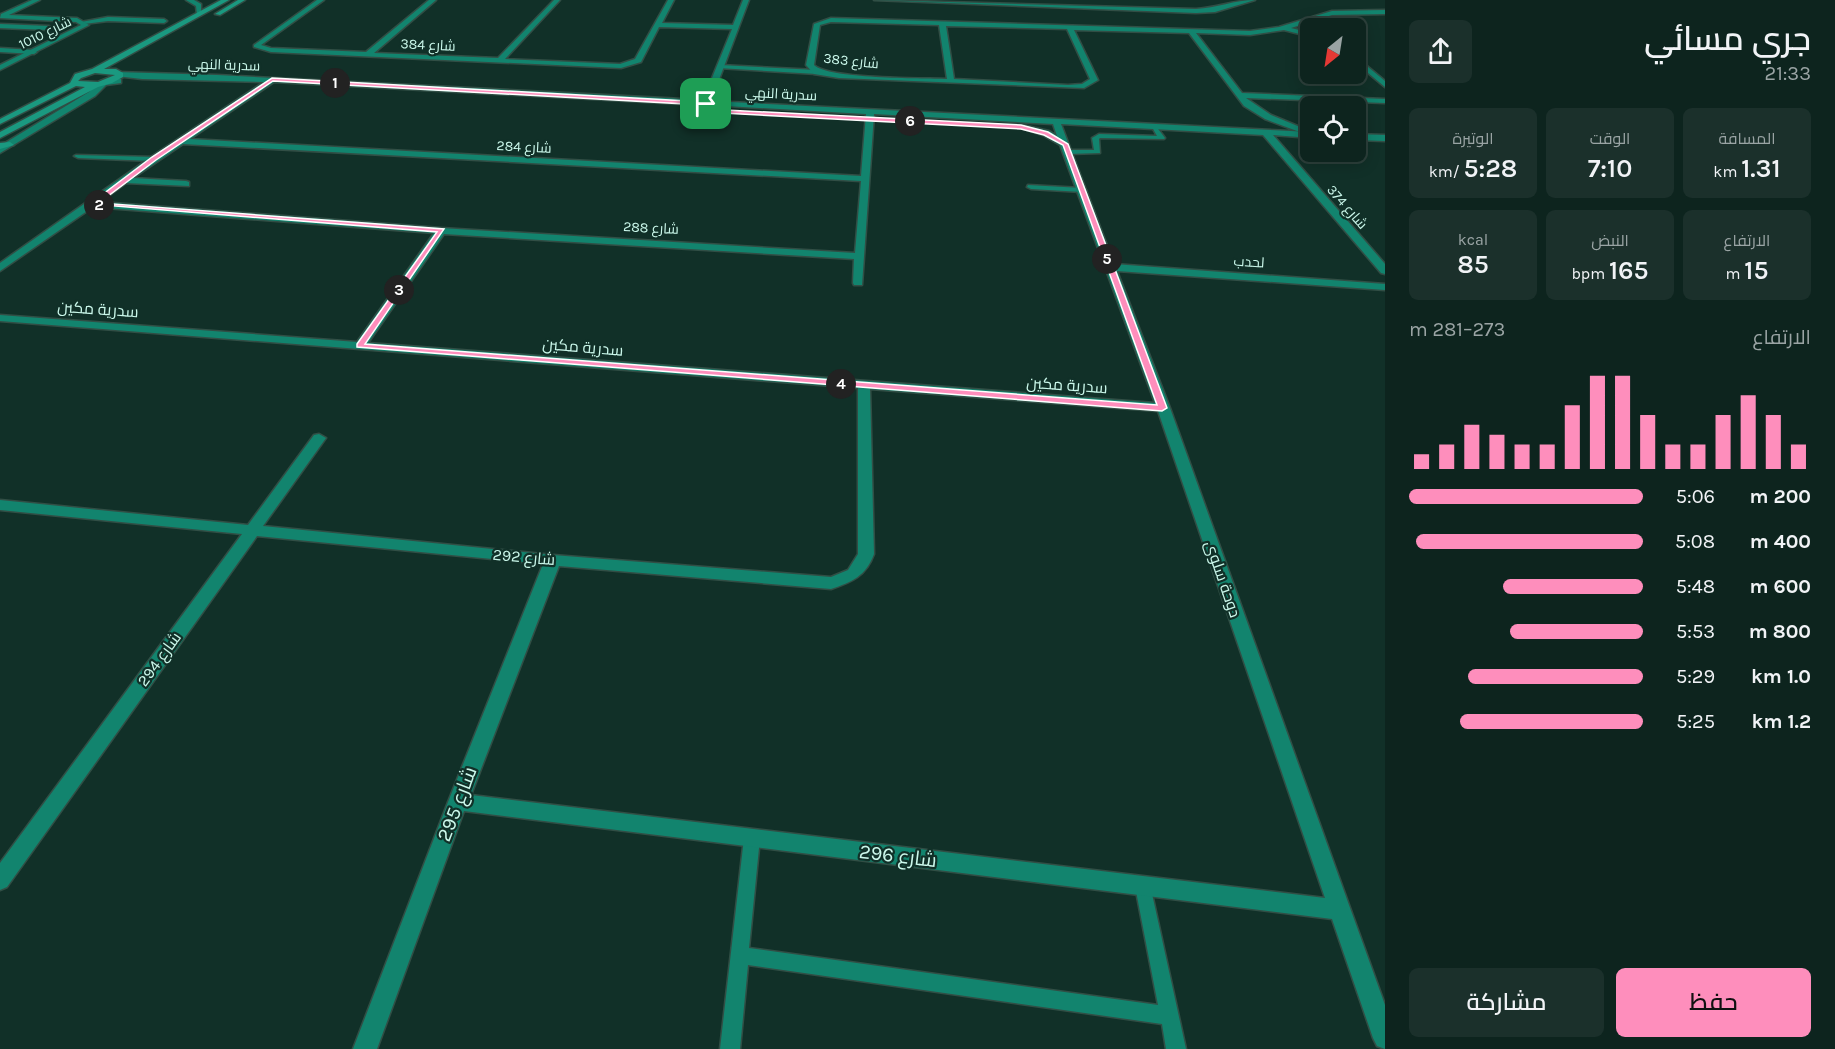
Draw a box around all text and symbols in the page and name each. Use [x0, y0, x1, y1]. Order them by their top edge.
street label: شارع 1010 [16, 13, 74, 53]
north arrow [1300, 18, 1366, 84]
map controls [1300, 18, 1366, 162]
button: share [1409, 20, 1472, 83]
text: جري مسائي [1644, 20, 1811, 58]
street label: شارع 384 [400, 35, 456, 55]
street label: شارع 383 [822, 50, 880, 72]
street label: سدرية النهي [187, 55, 260, 78]
text: 21:33 [1765, 62, 1811, 85]
pin: 1 [320, 68, 350, 98]
text: 1 [332, 73, 338, 92]
pin [680, 78, 731, 129]
street label: سدرية النهي [744, 84, 818, 107]
icon: arrive [689, 87, 722, 120]
button: locate [1300, 96, 1366, 162]
pin: 6 [895, 106, 925, 136]
text: 6 [905, 111, 915, 130]
text: الوتيرة [1452, 129, 1494, 148]
text: الوقت [1590, 129, 1630, 148]
text: المسافة [1719, 129, 1775, 148]
street label: شارع 284 [496, 137, 552, 157]
text: 5:28 [1463, 153, 1517, 184]
text: 7:10 [1588, 153, 1632, 184]
text: 1.31 [1741, 153, 1781, 184]
text: /km [1429, 162, 1463, 181]
text: km [1713, 162, 1741, 181]
street label: شارع 374 [1323, 181, 1371, 233]
pin: 2 [84, 190, 114, 220]
text: 2 [94, 195, 104, 214]
street label: شارع 288 [623, 218, 679, 238]
text: kcal [1458, 230, 1488, 249]
text: النبض [1591, 231, 1629, 250]
text: الارتفاع [1724, 231, 1770, 250]
pin: 5 [1092, 244, 1122, 274]
text: 5 [1102, 249, 1112, 268]
text: 85 [1457, 249, 1489, 280]
street label: لحدب [1233, 252, 1265, 272]
text: 165 [1609, 255, 1649, 286]
text: 15 [1744, 255, 1768, 286]
text: bpm [1571, 264, 1609, 283]
text: m [1726, 264, 1744, 283]
pin: 3 [384, 275, 414, 305]
text: 3 [394, 280, 404, 299]
street label: سدرية مكين [57, 297, 139, 322]
text: 273–281 m [1409, 318, 1505, 341]
text: الارتفاع [1752, 326, 1811, 349]
street label: سدرية مكين [542, 334, 624, 361]
pin: 4 [826, 369, 856, 399]
street label: سدرية مكين [1026, 373, 1108, 398]
text: 4 [836, 374, 846, 393]
text: 5:06 [1676, 485, 1715, 508]
text: 200 m [1750, 485, 1811, 508]
text: 5:08 [1675, 530, 1715, 553]
text: 400 m [1750, 530, 1811, 553]
street label: دوحة سلوى [1200, 538, 1245, 620]
street label: شارع 292 [492, 545, 556, 571]
text: 5:48 [1676, 575, 1715, 598]
text: 600 m [1750, 575, 1811, 598]
text: 5:53 [1676, 620, 1715, 643]
text: 800 m [1749, 620, 1811, 643]
street label: شارع 294 [133, 628, 187, 691]
text: 5:29 [1676, 665, 1715, 688]
text: 1.0 km [1751, 665, 1811, 688]
text: 5:25 [1676, 710, 1715, 733]
text: 1.2 km [1752, 710, 1811, 733]
street label: شارع 295 [432, 763, 484, 845]
street label: شارع 296 [858, 840, 938, 874]
button: مشاركة [1409, 968, 1604, 1037]
button: حفظ [1616, 968, 1811, 1037]

